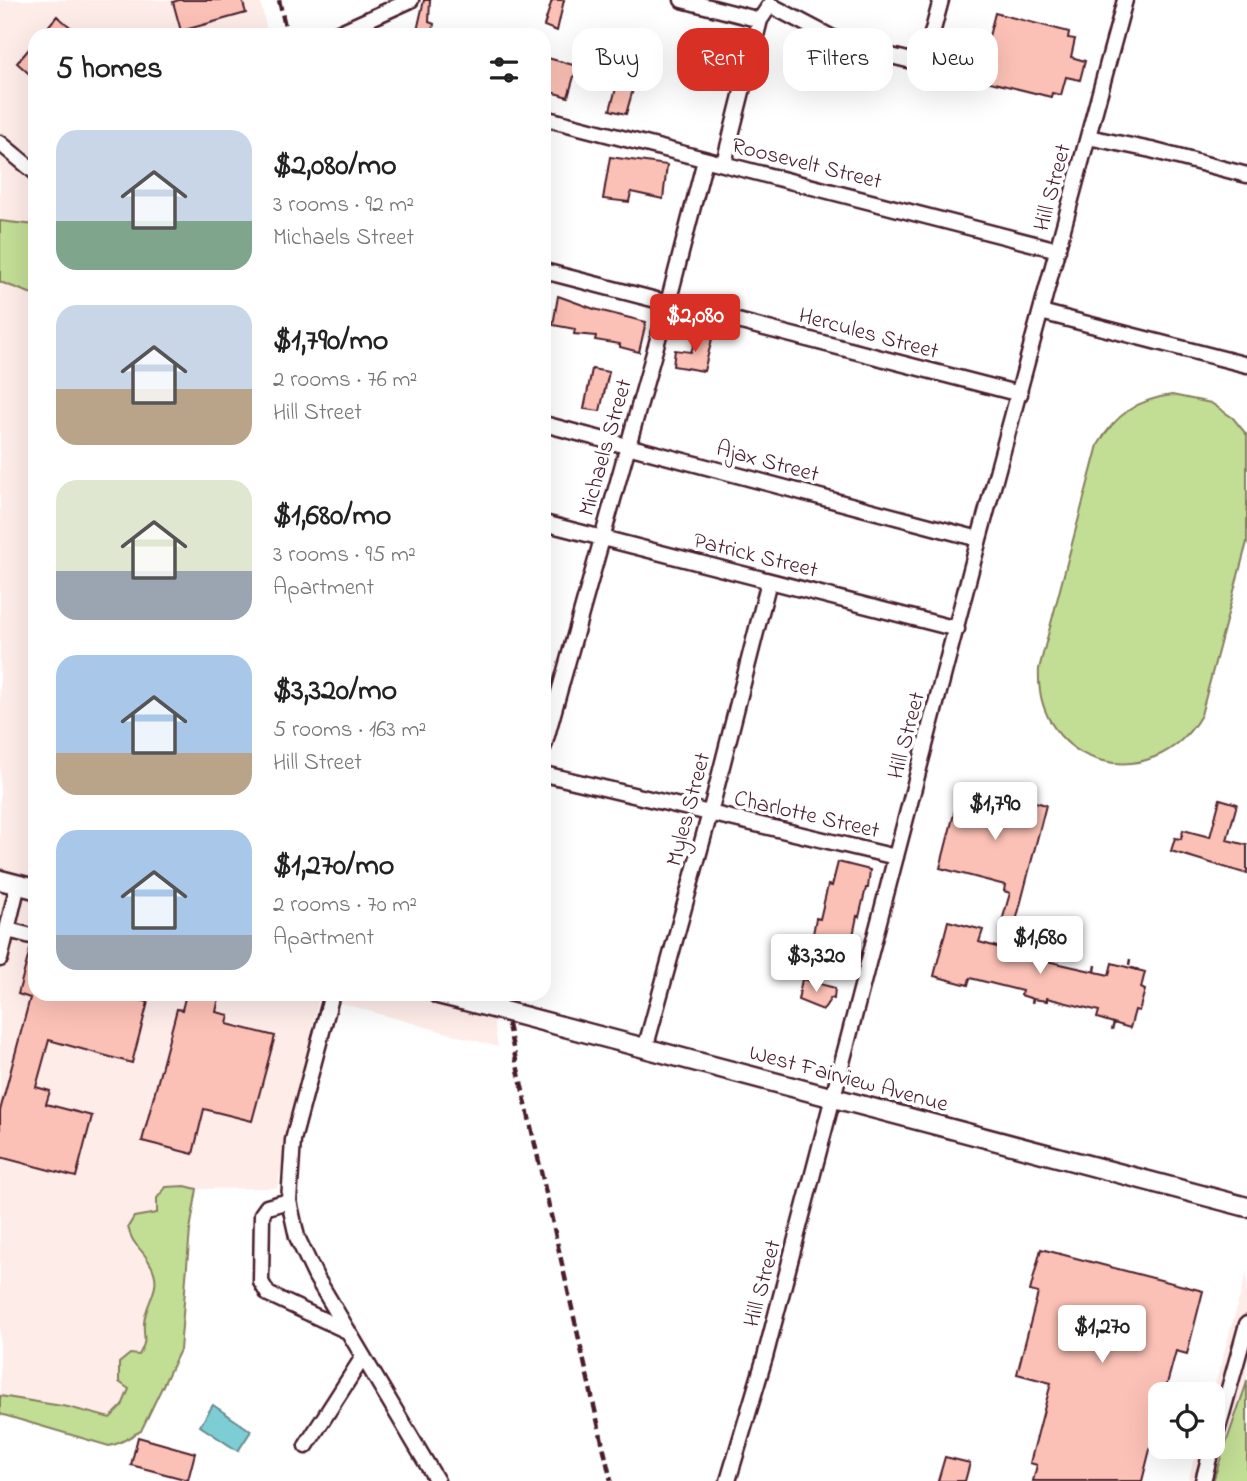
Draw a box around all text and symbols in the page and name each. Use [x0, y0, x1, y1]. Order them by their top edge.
chip: Buy [572, 28, 663, 91]
chip: Rent [677, 28, 769, 91]
chip: Filters [783, 28, 893, 91]
chip: New [907, 28, 998, 91]
text: 5 homes [56, 48, 163, 92]
icon: filters [485, 51, 523, 89]
street label: Roosevelt Street [728, 130, 885, 199]
street label: Hill Street [1026, 140, 1081, 235]
text: $2,080/mo [273, 145, 397, 189]
icon: home [112, 158, 196, 242]
text: 3 rooms · 92 m² [273, 189, 414, 222]
text: Michaels Street [273, 222, 414, 255]
pin: $2,080 [638, 294, 752, 354]
text: $2,080 [666, 300, 724, 333]
street label: Hercules Street [795, 300, 942, 369]
text: $1,790/mo [273, 320, 388, 364]
icon: home [112, 333, 196, 417]
text: 2 rooms · 76 m² [273, 364, 417, 397]
street label: Michaels Street [571, 375, 642, 520]
text: Hill Street [273, 397, 362, 430]
street label: Ajax Street [712, 433, 823, 492]
text: $1,680/mo [273, 495, 391, 539]
icon: home [112, 508, 196, 592]
street label: Patrick Street [690, 525, 821, 588]
text: 3 rooms · 95 m² [273, 539, 416, 572]
text: Apartment [273, 572, 374, 605]
text: $3,320/mo [273, 670, 397, 714]
icon: home [112, 683, 196, 767]
street label: Hill Street [880, 688, 935, 783]
text: 5 rooms · 163 m² [273, 714, 426, 747]
text: Hill Street [273, 747, 362, 780]
street label: Myles Street [658, 749, 722, 871]
pin: $1,790 [938, 782, 1052, 842]
street label: Charlotte Street [730, 783, 883, 848]
text: $1,790 [969, 788, 1021, 821]
text: $1,270/mo [273, 845, 394, 889]
icon: home [112, 858, 196, 942]
text: 2 rooms · 70 m² [273, 889, 417, 922]
pin: $1,680 [983, 916, 1097, 976]
text: Apartment [273, 922, 374, 955]
text: $1,680 [1013, 922, 1067, 955]
pin: $3,320 [759, 934, 873, 994]
text: $3,320 [787, 940, 845, 973]
street label: West Fairview Avenue [745, 1037, 952, 1122]
street label: Hill Street [736, 1236, 791, 1331]
pin: $1,270 [1045, 1306, 1159, 1365]
text: $1,270 [1074, 1311, 1130, 1344]
map controls [1148, 1382, 1225, 1459]
button: locate [1148, 1382, 1225, 1459]

